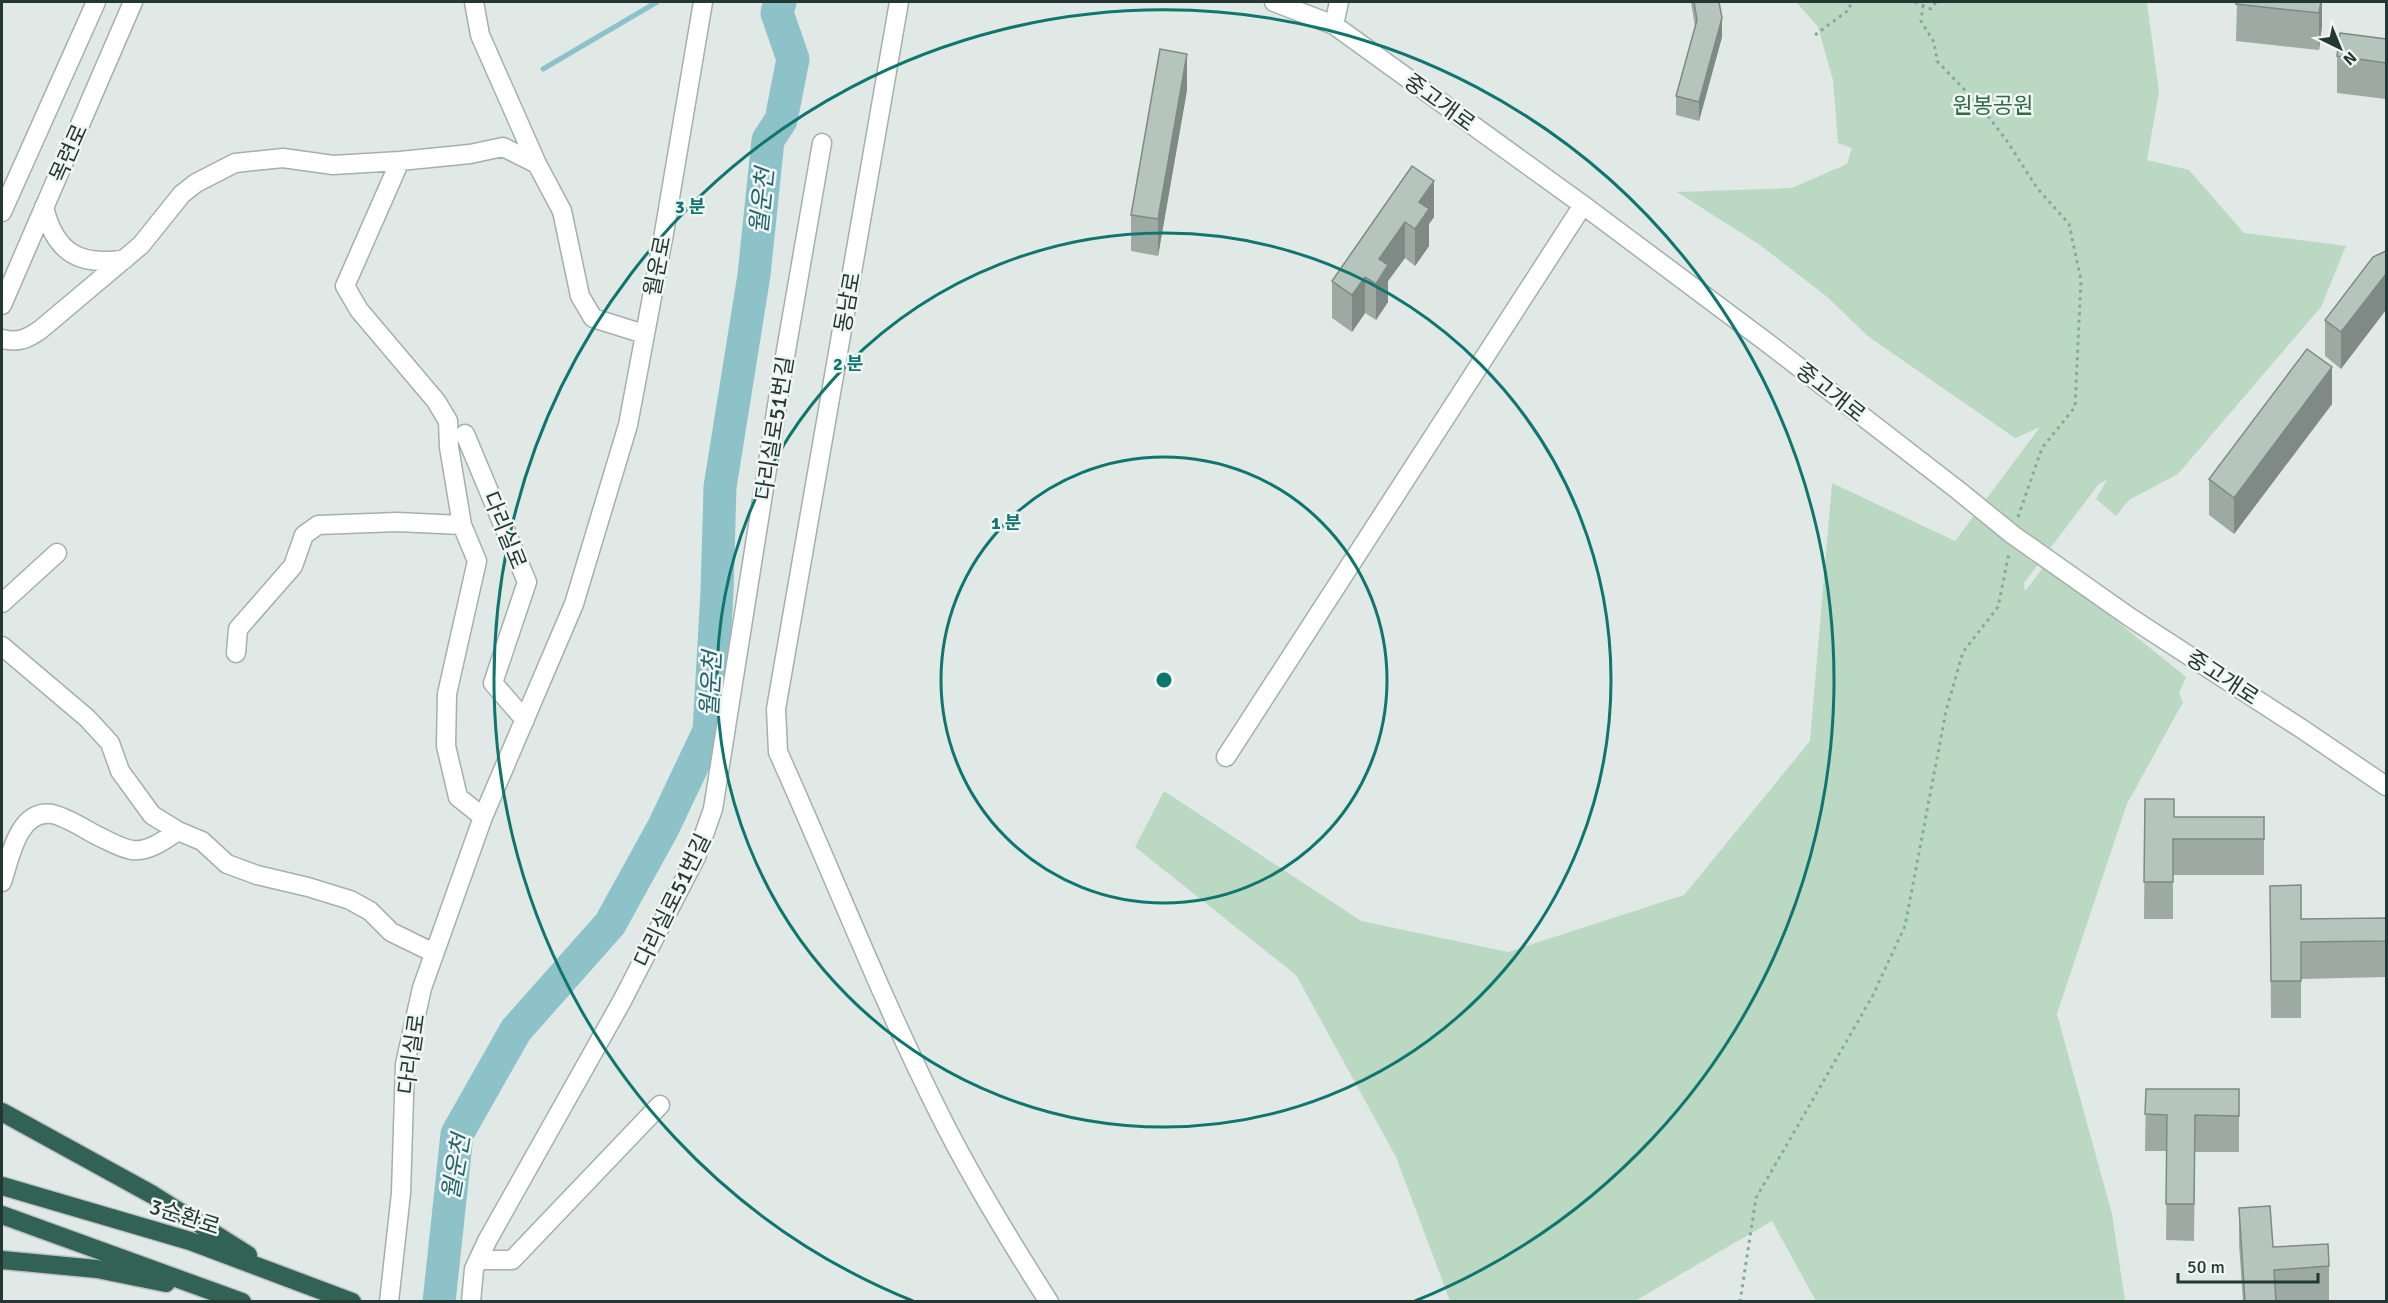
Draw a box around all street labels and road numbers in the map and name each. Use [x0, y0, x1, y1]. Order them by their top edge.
street label: 중고개로 [1399, 68, 1480, 137]
street label: 목련로 [44, 120, 93, 186]
street label: 월운로 [638, 234, 677, 298]
street label: 동남로 [829, 270, 866, 334]
street label: 다리실로51번길 [750, 354, 799, 502]
street label: 중고개로 [1790, 357, 1871, 428]
street label: 다리실로 [477, 488, 532, 573]
street label: 중고개로 [2181, 644, 2264, 711]
street label: 다리실로51번길 [628, 829, 716, 971]
street label: 다리실로 [392, 1012, 430, 1096]
street label: 3순환로 [146, 1192, 224, 1241]

